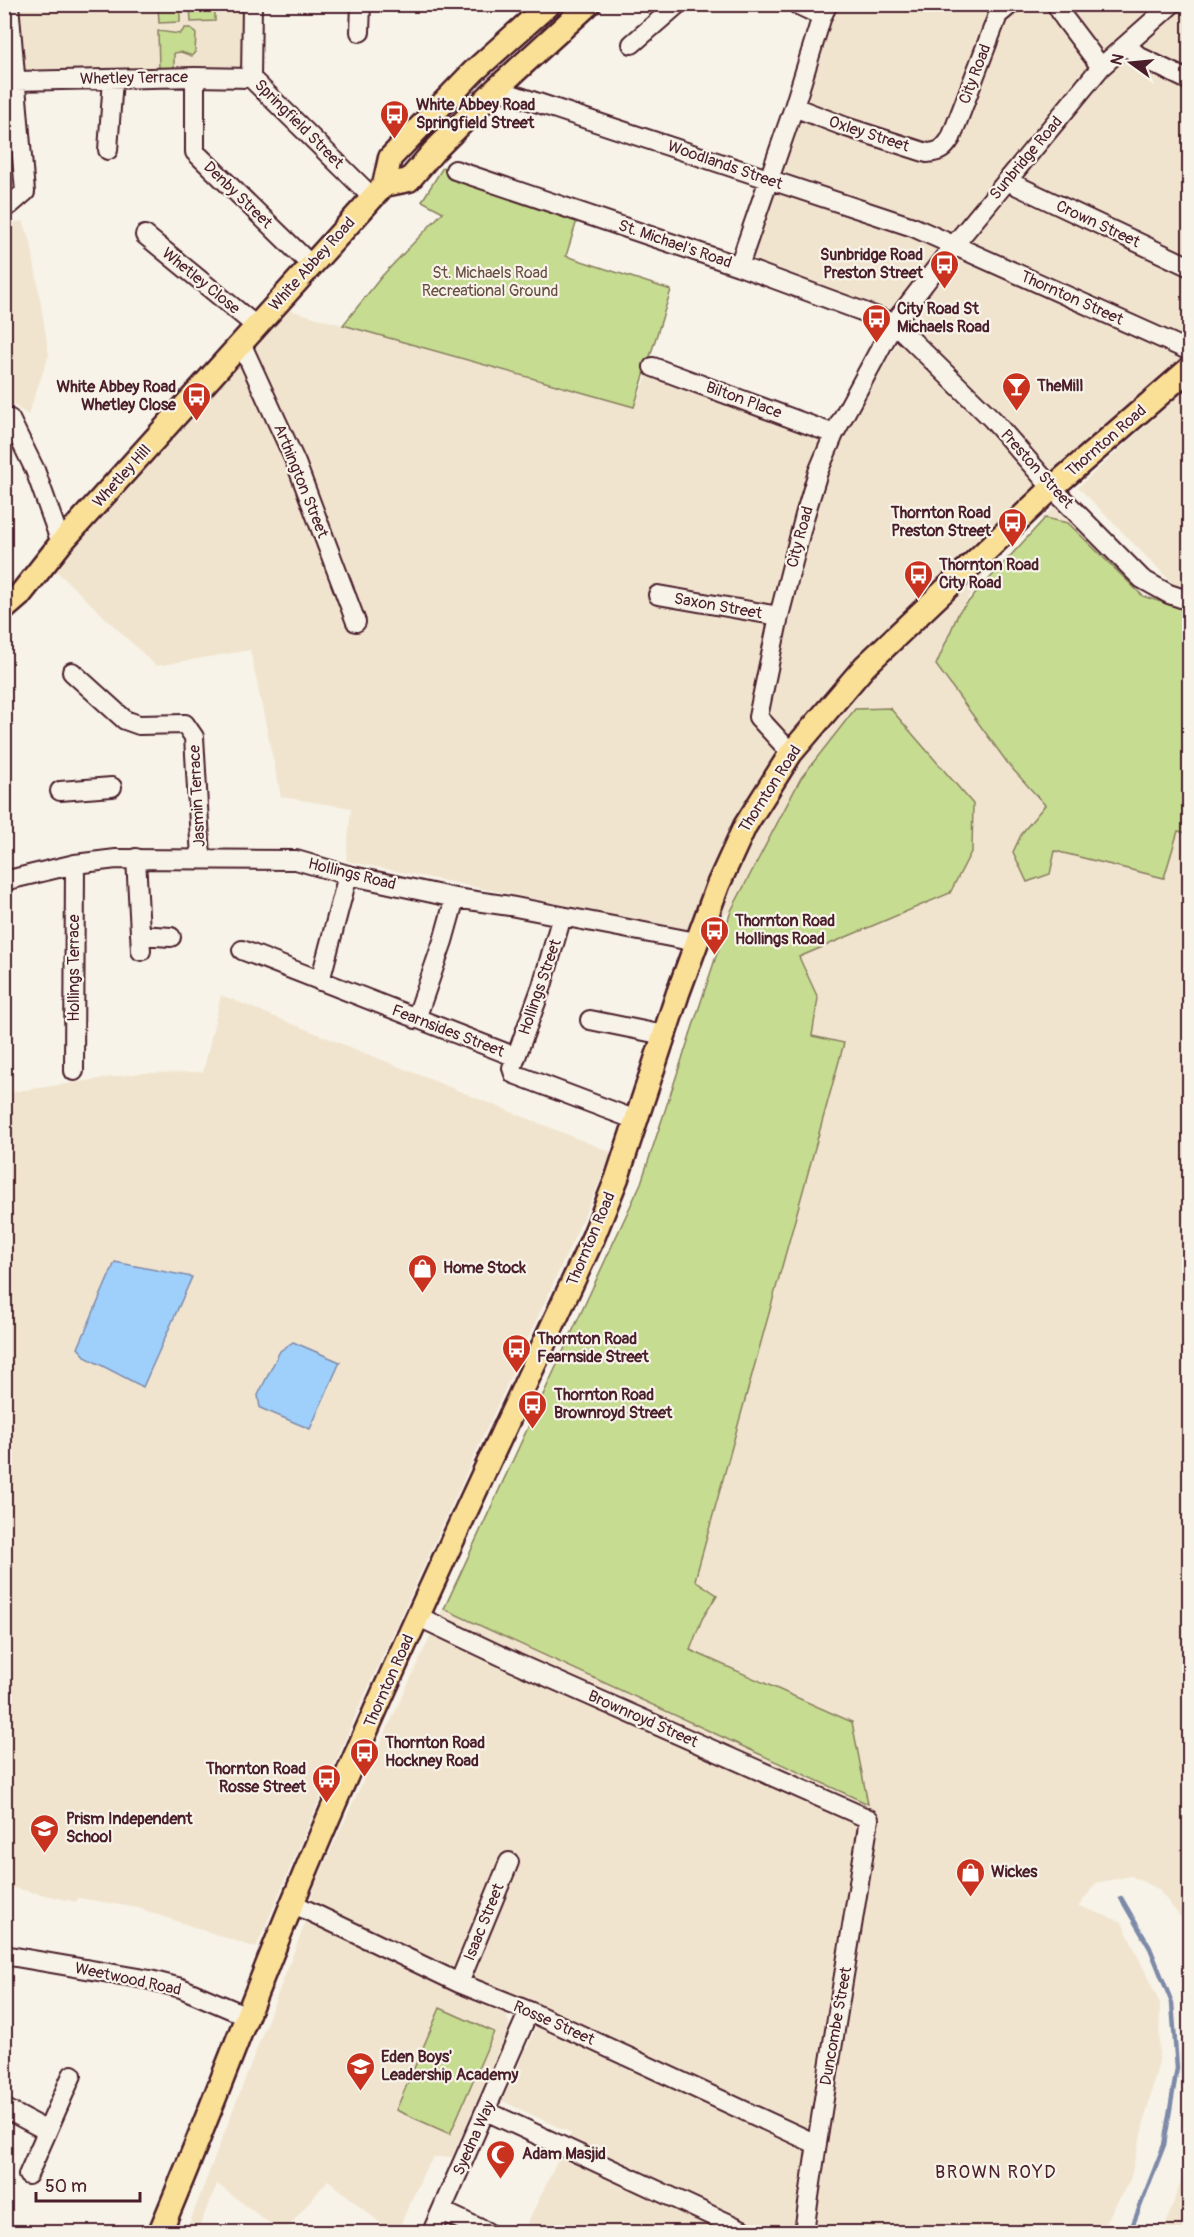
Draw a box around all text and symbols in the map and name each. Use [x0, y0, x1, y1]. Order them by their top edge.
north arrow [1101, 33, 1161, 93]
street label: City Road [954, 41, 996, 107]
text: N [1106, 51, 1129, 67]
street label: Whetley Terrace [80, 67, 188, 89]
street label: Springfield Street [250, 75, 348, 173]
place label: White Abbey Road Springfield Street [416, 95, 536, 133]
bus stop icon: White Abbey Road Springfield Street [379, 98, 411, 140]
street label: Oxley Street [826, 112, 912, 157]
street label: Sunbridge Road [985, 112, 1067, 204]
street label: Woodlands Street [665, 136, 786, 194]
street label: Denby Street [199, 157, 277, 233]
street label: Crown Street [1053, 196, 1144, 252]
street label: White Abbey Road [265, 213, 359, 315]
street label: St. Michael's Road [616, 215, 734, 273]
street label: Whetley Close [158, 243, 244, 319]
place label: Sunbridge Road Preston Street [820, 245, 924, 283]
bus stop icon: Sunbridge Road Preston Street [928, 248, 960, 290]
park label: St. Michaels Road Recreational Ground [422, 263, 558, 301]
street label: Thornton Street [1018, 266, 1127, 330]
place label: City Road St Michaels Road [897, 299, 990, 337]
bus stop icon: City Road St Michaels Road [860, 302, 892, 344]
bar icon: TheMill [1000, 370, 1032, 412]
place label: TheMill [1036, 376, 1083, 396]
place label: White Abbey Road Whetley Close [57, 377, 177, 415]
street label: Bilton Place [703, 377, 785, 423]
bus stop icon: White Abbey Road Whetley Close [181, 380, 213, 422]
street label: Thornton Road [1062, 401, 1150, 481]
street label: Arthington Street [269, 421, 333, 541]
street label: Preston Street [996, 425, 1078, 513]
street label: Whetley Hill [88, 440, 156, 512]
place label: Thornton Road Preston Street [890, 503, 992, 541]
street label: City Road [782, 504, 818, 570]
bus stop icon: Thornton Road Preston Street [996, 506, 1028, 548]
place label: Thornton Road City Road [938, 555, 1039, 593]
bus stop icon: Thornton Road City Road [902, 558, 934, 600]
street label: Saxon Street [672, 588, 764, 624]
street label: Thornton Road [734, 742, 806, 836]
street label: Jasmin Terrace [184, 744, 210, 848]
street label: Hollings Road [306, 853, 398, 895]
place label: Thornton Road Hollings Road [734, 911, 835, 949]
street label: Hollings Terrace [64, 914, 84, 1022]
bus stop icon: Thornton Road Hollings Road [698, 914, 730, 956]
street label: Hollings Street [514, 936, 566, 1038]
street label: Fearnsides Street [389, 1000, 508, 1062]
street label: Thornton Road [562, 1189, 620, 1289]
shop icon: Home Stock [406, 1252, 438, 1294]
place label: Home Stock [443, 1258, 526, 1278]
place label: Thornton Road Fearnside Street [536, 1329, 649, 1367]
bus stop icon: Thornton Road Fearnside Street [500, 1332, 532, 1374]
place label: Thornton Road Brownroyd Street [553, 1385, 673, 1423]
bus stop icon: Thornton Road Brownroyd Street [517, 1388, 549, 1430]
street label: Thornton Road [359, 1631, 419, 1731]
street label: Brownroyd Street [585, 1686, 702, 1752]
place label: Thornton Road Hockney Road [384, 1733, 485, 1771]
bus stop icon: Thornton Road Hockney Road [348, 1736, 380, 1778]
place label: Thornton Road Rosse Street [205, 1759, 307, 1797]
bus stop icon: Thornton Road Rosse Street [311, 1762, 343, 1804]
place label: Prism Independent School [66, 1809, 193, 1847]
school or university icon: Prism Independent School [29, 1812, 61, 1854]
shop icon: Wickes [954, 1856, 986, 1898]
place label: Wickes [991, 1862, 1038, 1882]
street label: Isaac Street [459, 1880, 509, 1964]
street label: Weetwood Road [73, 1958, 183, 2000]
street label: Duncombe Street [816, 1965, 856, 2087]
street label: Rosse Street [510, 1996, 598, 2050]
place label: Eden Boys' Leadership Academy [381, 2047, 519, 2085]
school or university icon: Eden Boys' Leadership Academy [344, 2050, 376, 2092]
street label: Syedna Way [449, 2097, 499, 2178]
mosque icon: Adam Masjid [485, 2138, 517, 2180]
place label: Adam Masjid [522, 2144, 606, 2164]
district label: BROWN ROYD [935, 2161, 1057, 2184]
scale bar [36, 2165, 140, 2203]
text: 50 m [45, 2175, 87, 2198]

